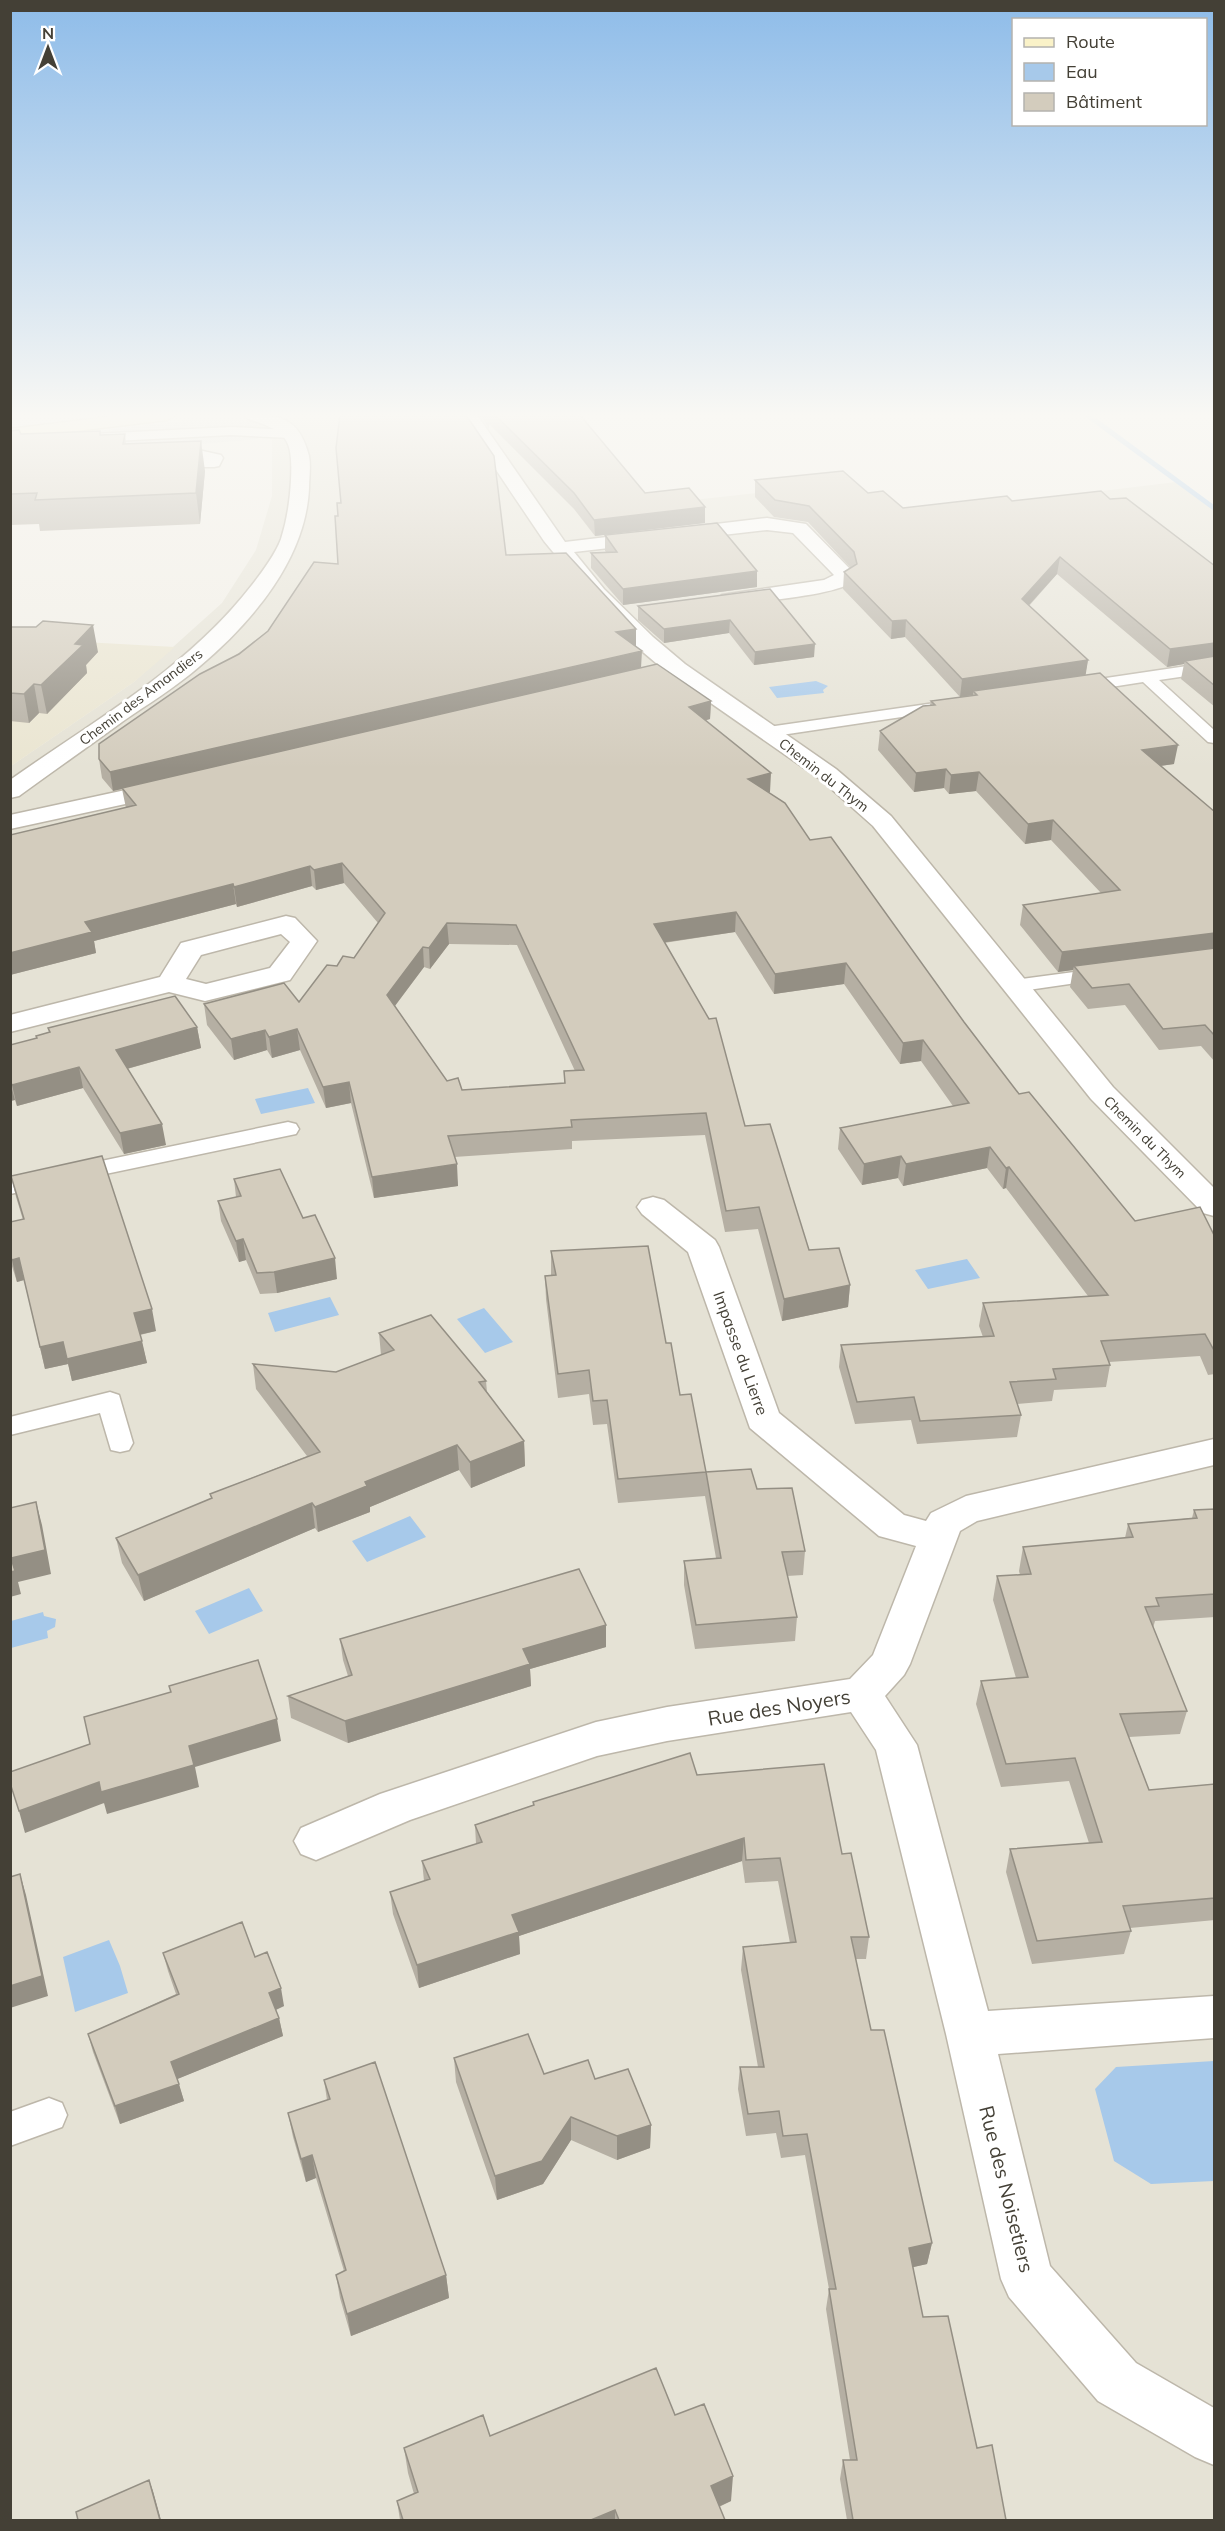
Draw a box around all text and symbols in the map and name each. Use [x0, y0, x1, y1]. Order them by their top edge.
north arrow [18, 18, 78, 78]
legend [1012, 18, 1207, 126]
text: N [42, 23, 54, 43]
text: Route [1066, 30, 1115, 53]
text: Eau [1066, 60, 1098, 83]
text: Bâtiment [1066, 90, 1142, 113]
street label: Chemin des Amandiers [76, 645, 206, 749]
street label: Chemin du Thym [775, 734, 873, 816]
street label: Chemin du Thym [1100, 1092, 1190, 1182]
street label: Impasse du Lierre [709, 1288, 773, 1418]
street label: Rue des Noyers [706, 1683, 852, 1731]
street label: Rue des Noisetiers [974, 2103, 1040, 2275]

